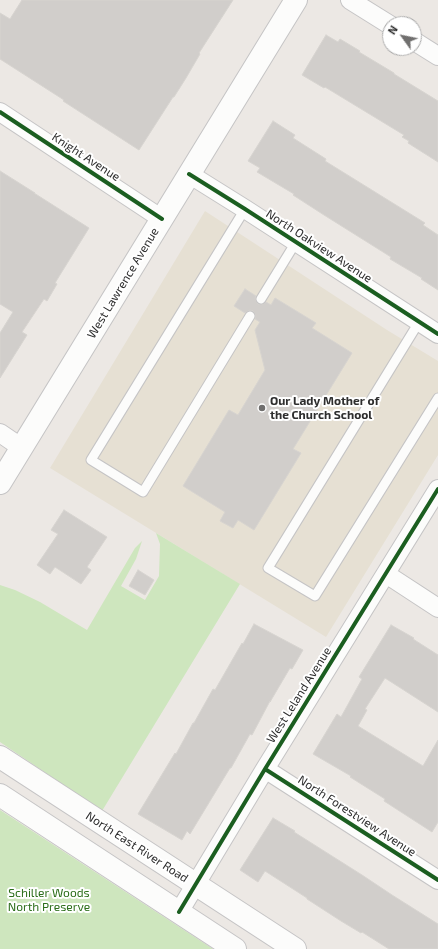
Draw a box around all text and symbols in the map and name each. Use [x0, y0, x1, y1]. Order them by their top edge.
north arrow [382, 16, 422, 56]
text: N [385, 23, 400, 37]
street label: Knight Avenue [49, 130, 123, 184]
street label: North Oakview Avenue [263, 206, 375, 286]
street label: West Lawrence Avenue [84, 225, 162, 341]
place label: Our Lady Mother of the Church School [270, 394, 379, 422]
marker: Our Lady Mother of the Church School [257, 403, 267, 413]
street label: West Leland Avenue [264, 644, 334, 746]
street label: North Forestview Avenue [295, 772, 419, 860]
street label: North East River Road [83, 808, 191, 886]
park label: Schiller Woods North Preserve [8, 886, 90, 914]

